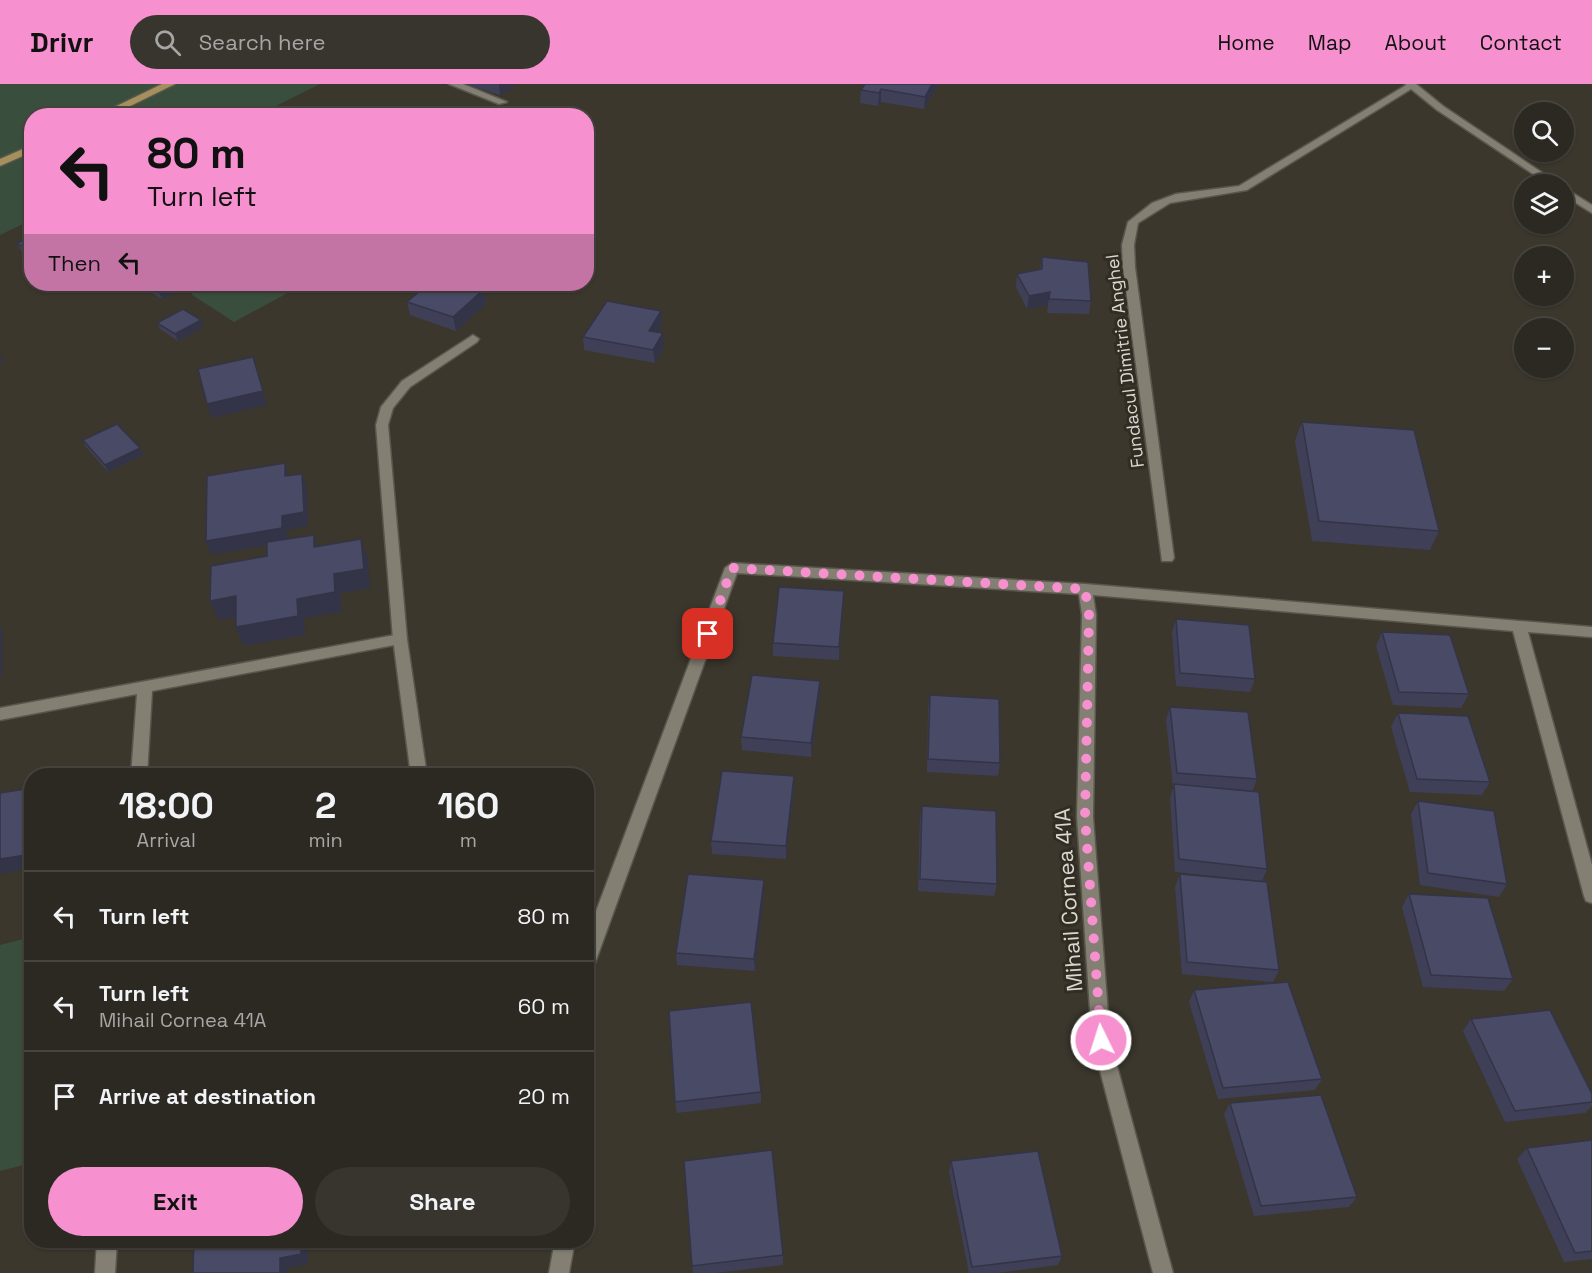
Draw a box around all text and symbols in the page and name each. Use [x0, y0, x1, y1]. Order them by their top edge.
search box [130, 15, 550, 69]
text: Drivr [30, 24, 94, 60]
icon: search [151, 26, 184, 59]
text: Search here [199, 28, 325, 56]
text: Home [1217, 29, 1275, 56]
text: Map [1308, 29, 1352, 56]
text: About [1385, 29, 1447, 56]
text: Contact [1480, 29, 1562, 56]
map controls [1514, 102, 1574, 378]
button: search [1514, 102, 1574, 162]
text: 80 m [147, 127, 246, 180]
icon: left [48, 132, 126, 210]
button: layers [1514, 174, 1574, 234]
text: Turn left [147, 179, 257, 214]
icon: left [113, 246, 146, 279]
button: + [1514, 246, 1574, 306]
text: Then [48, 249, 101, 277]
street label: Fundacul Dimitrie Anghel [1100, 253, 1149, 469]
button: − [1514, 318, 1574, 378]
pin [682, 608, 733, 659]
icon: arrive [691, 617, 724, 650]
text: 18:00 [119, 783, 214, 829]
text: 2 [315, 783, 336, 829]
text: 160 [438, 783, 499, 829]
street label: Mihail Cornea 41A [1048, 807, 1088, 993]
text: Arrival [137, 827, 196, 853]
text: min [309, 827, 343, 853]
text: m [460, 827, 477, 853]
icon: left [48, 900, 81, 933]
text: Turn left [99, 902, 189, 930]
text: 80 m [518, 902, 570, 930]
text: Turn left [99, 979, 189, 1007]
icon: left [48, 990, 81, 1023]
text: 60 m [518, 992, 570, 1020]
text: Mihail Cornea 41A [99, 1007, 266, 1033]
position arrow [1069, 1008, 1133, 1072]
icon: arrive [48, 1080, 81, 1113]
text: Arrive at destination [99, 1082, 316, 1110]
text: 20 m [518, 1082, 570, 1110]
button: Exit [48, 1167, 303, 1236]
button: Share [315, 1167, 570, 1236]

